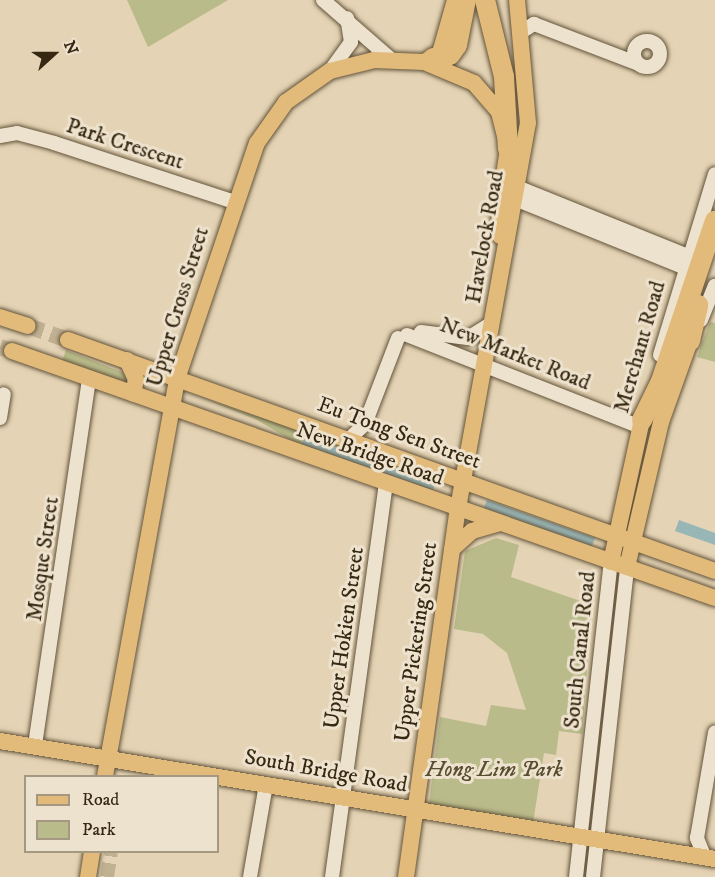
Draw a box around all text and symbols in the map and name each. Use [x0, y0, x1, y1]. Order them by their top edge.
north arrow [24, 24, 84, 84]
text: N [59, 38, 82, 57]
street label: Park Crescent [63, 113, 187, 175]
street label: Havelock Road [460, 169, 510, 305]
street label: Upper Cross Street [141, 224, 215, 390]
street label: Merchant Road [609, 278, 671, 416]
street label: New Market Road [436, 312, 594, 396]
street label: Eu Tong Sen Street [314, 391, 484, 475]
street label: New Bridge Road [293, 416, 447, 492]
street label: Mosque Street [21, 495, 65, 623]
street label: Upper Pickering Street [389, 541, 443, 743]
street label: Upper Hokien Street [318, 545, 370, 731]
street label: South Canal Road [559, 570, 601, 730]
street label: South Bridge Road [243, 744, 409, 798]
park label: Hong Lim Park [425, 757, 563, 783]
legend [24, 775, 219, 853]
text: Road [82, 789, 119, 811]
text: Park [82, 819, 116, 841]

